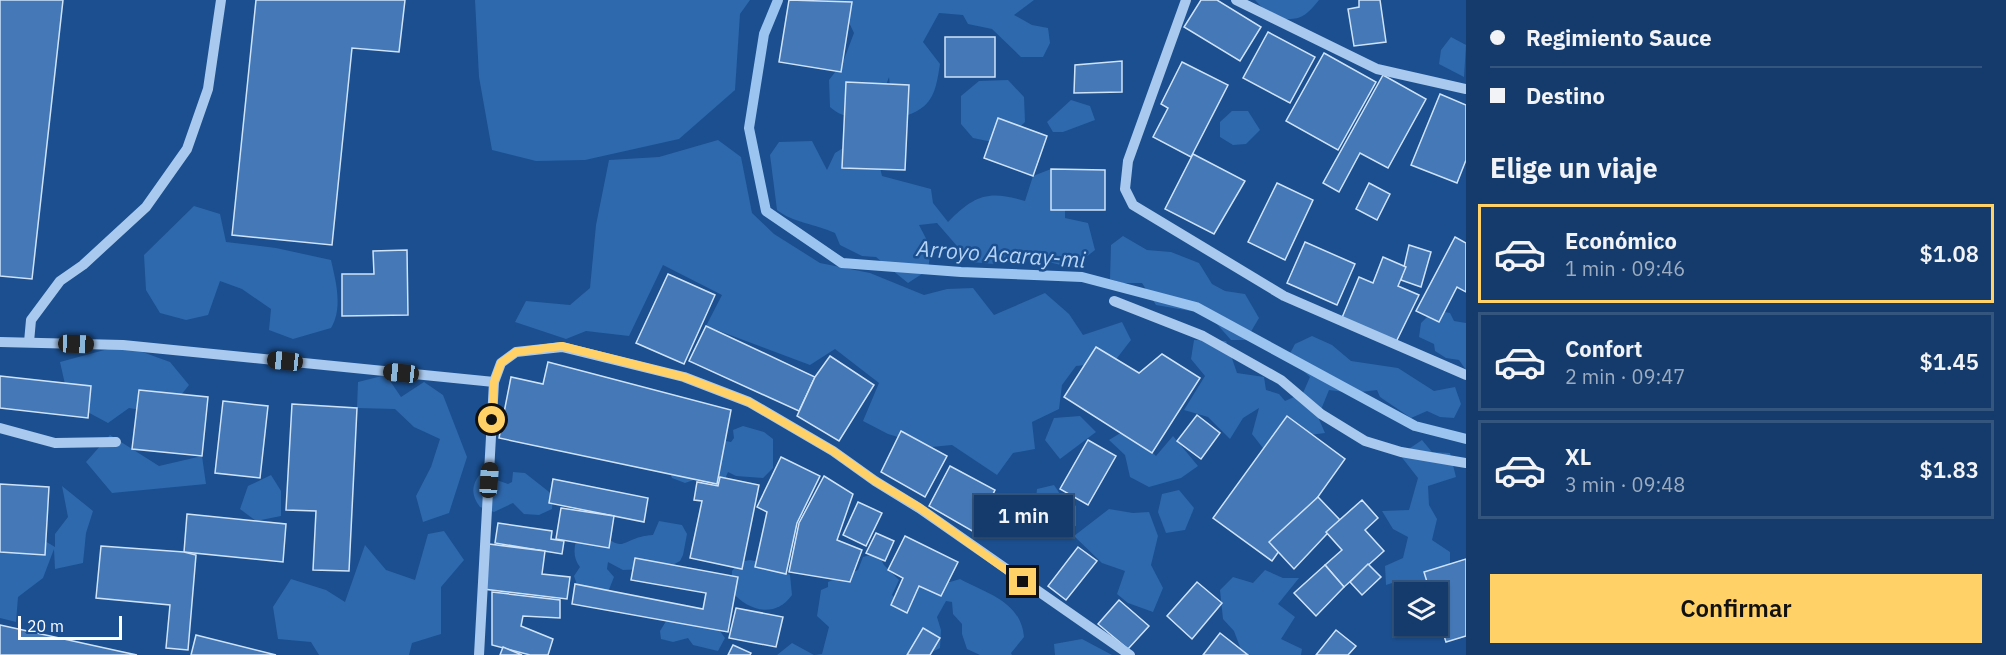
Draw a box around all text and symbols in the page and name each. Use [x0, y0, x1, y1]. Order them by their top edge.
text: Regimiento Sauce [1526, 23, 1712, 52]
text: Destino [1526, 81, 1605, 110]
text: Elige un viaje [1490, 150, 1658, 185]
text: Económico [1565, 226, 1677, 255]
icon: car [1493, 227, 1547, 281]
water label: Arroyo Acaray-mi [914, 233, 1087, 274]
text: $1.08 [1920, 239, 1979, 268]
text: 1 min · 09:46 [1565, 255, 1685, 282]
car [58, 334, 94, 354]
text: Confort [1565, 334, 1643, 363]
icon: car [1493, 335, 1547, 389]
text: $1.45 [1920, 347, 1979, 376]
car [266, 350, 304, 372]
car [382, 362, 420, 384]
text: 2 min · 09:47 [1565, 363, 1685, 390]
route start [478, 406, 505, 433]
text: XL [1565, 442, 1591, 471]
icon: car [1493, 443, 1547, 497]
text: $1.83 [1920, 455, 1979, 484]
car [479, 461, 499, 499]
text: 3 min · 09:48 [1565, 471, 1685, 498]
callout: 1 min [974, 495, 1072, 537]
text: 1 min [998, 502, 1049, 529]
route end [1009, 568, 1036, 595]
button: Confirmar [1490, 574, 1982, 643]
map controls [1394, 582, 1448, 636]
button: layers [1394, 582, 1448, 636]
scale bar [18, 613, 122, 640]
text: 20 m [27, 616, 64, 636]

